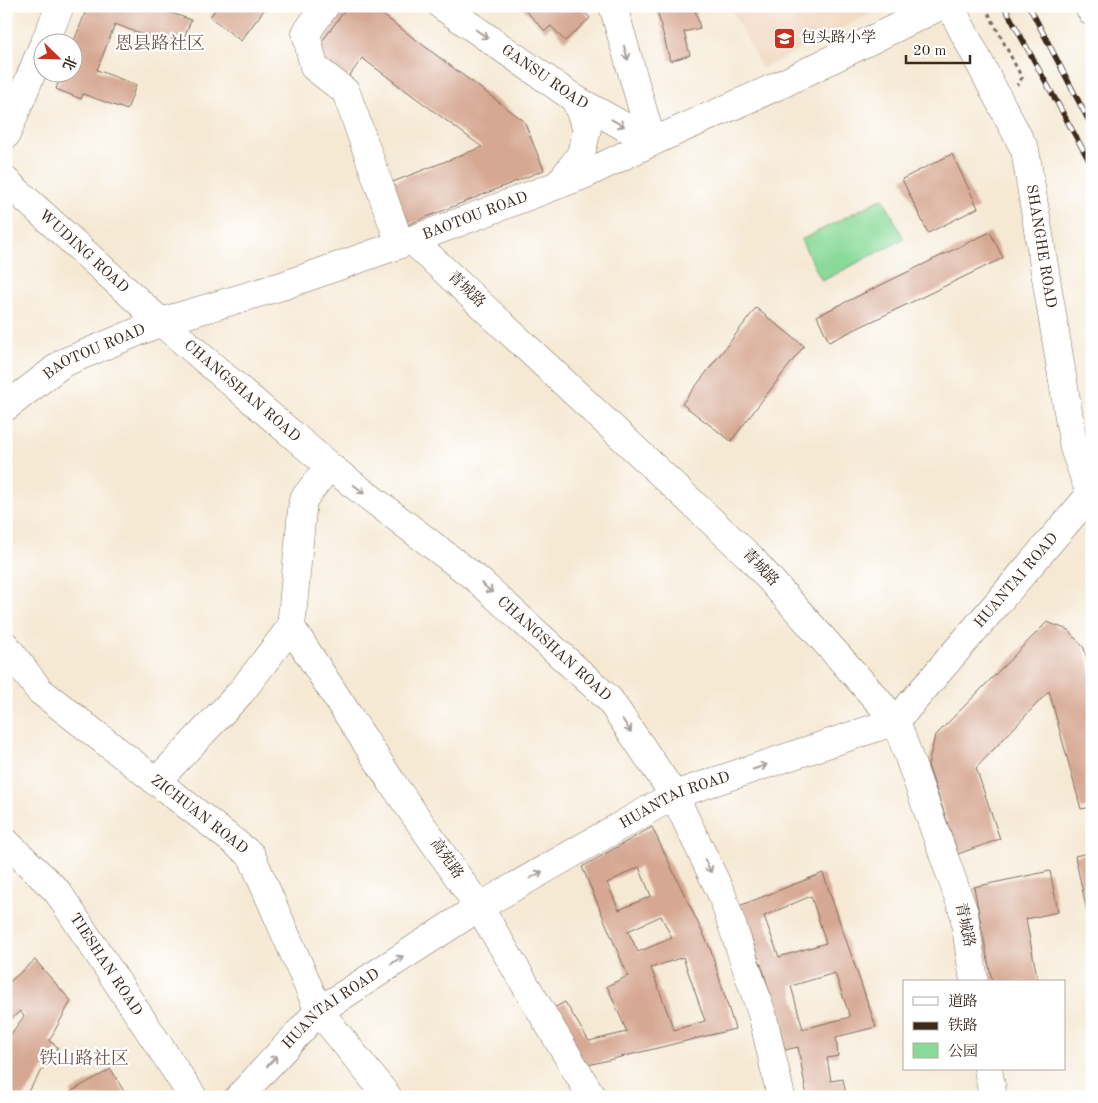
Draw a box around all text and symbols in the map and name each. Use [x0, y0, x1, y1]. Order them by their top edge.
school or university icon: 包头路小学 [773, 26, 797, 50]
one-way arrow [475, 29, 489, 39]
place label: 包头路小学 [801, 29, 876, 46]
north arrow [32, 32, 82, 82]
scale bar [906, 32, 969, 64]
district label: 恩县路社区 [115, 33, 205, 53]
street label: GANSU ROAD [498, 42, 591, 112]
text: 20 m [913, 44, 947, 59]
one-way arrow [622, 45, 632, 61]
text: 北 [60, 54, 79, 72]
one-way arrow [611, 118, 626, 128]
street label: SHANGHE ROAD [1023, 184, 1058, 309]
street label: BAOTOU ROAD [421, 189, 530, 243]
street label: WUDING ROAD [36, 207, 131, 296]
street label: 青城路 [444, 268, 489, 311]
street label: BAOTOU ROAD [40, 322, 148, 383]
street label: CHANGSHAN ROAD [181, 338, 303, 445]
one-way arrow [352, 483, 365, 494]
street label: HUANTAI ROAD [972, 530, 1061, 631]
street label: 青城路 [739, 545, 782, 590]
one-way arrow [481, 582, 494, 594]
street label: CHANGSHAN ROAD [494, 594, 614, 704]
one-way arrow [622, 719, 632, 733]
one-way arrow [752, 761, 768, 771]
street label: HUANTAI ROAD [617, 769, 732, 832]
street label: ZICHUAN ROAD [148, 772, 251, 857]
street label: 高苑路 [427, 835, 467, 882]
one-way arrow [703, 859, 713, 874]
one-way arrow [528, 869, 542, 879]
street label: 青城路 [952, 901, 978, 949]
street label: TIESHAN ROAD [67, 911, 145, 1018]
one-way arrow [390, 955, 404, 965]
street label: HUANTAI ROAD [280, 966, 382, 1052]
legend [903, 980, 1066, 1070]
text: 道路 [948, 993, 978, 1010]
text: 铁路 [948, 1017, 978, 1034]
text: 公园 [948, 1043, 978, 1060]
district label: 铁山路社区 [39, 1048, 129, 1068]
one-way arrow [266, 1055, 278, 1068]

